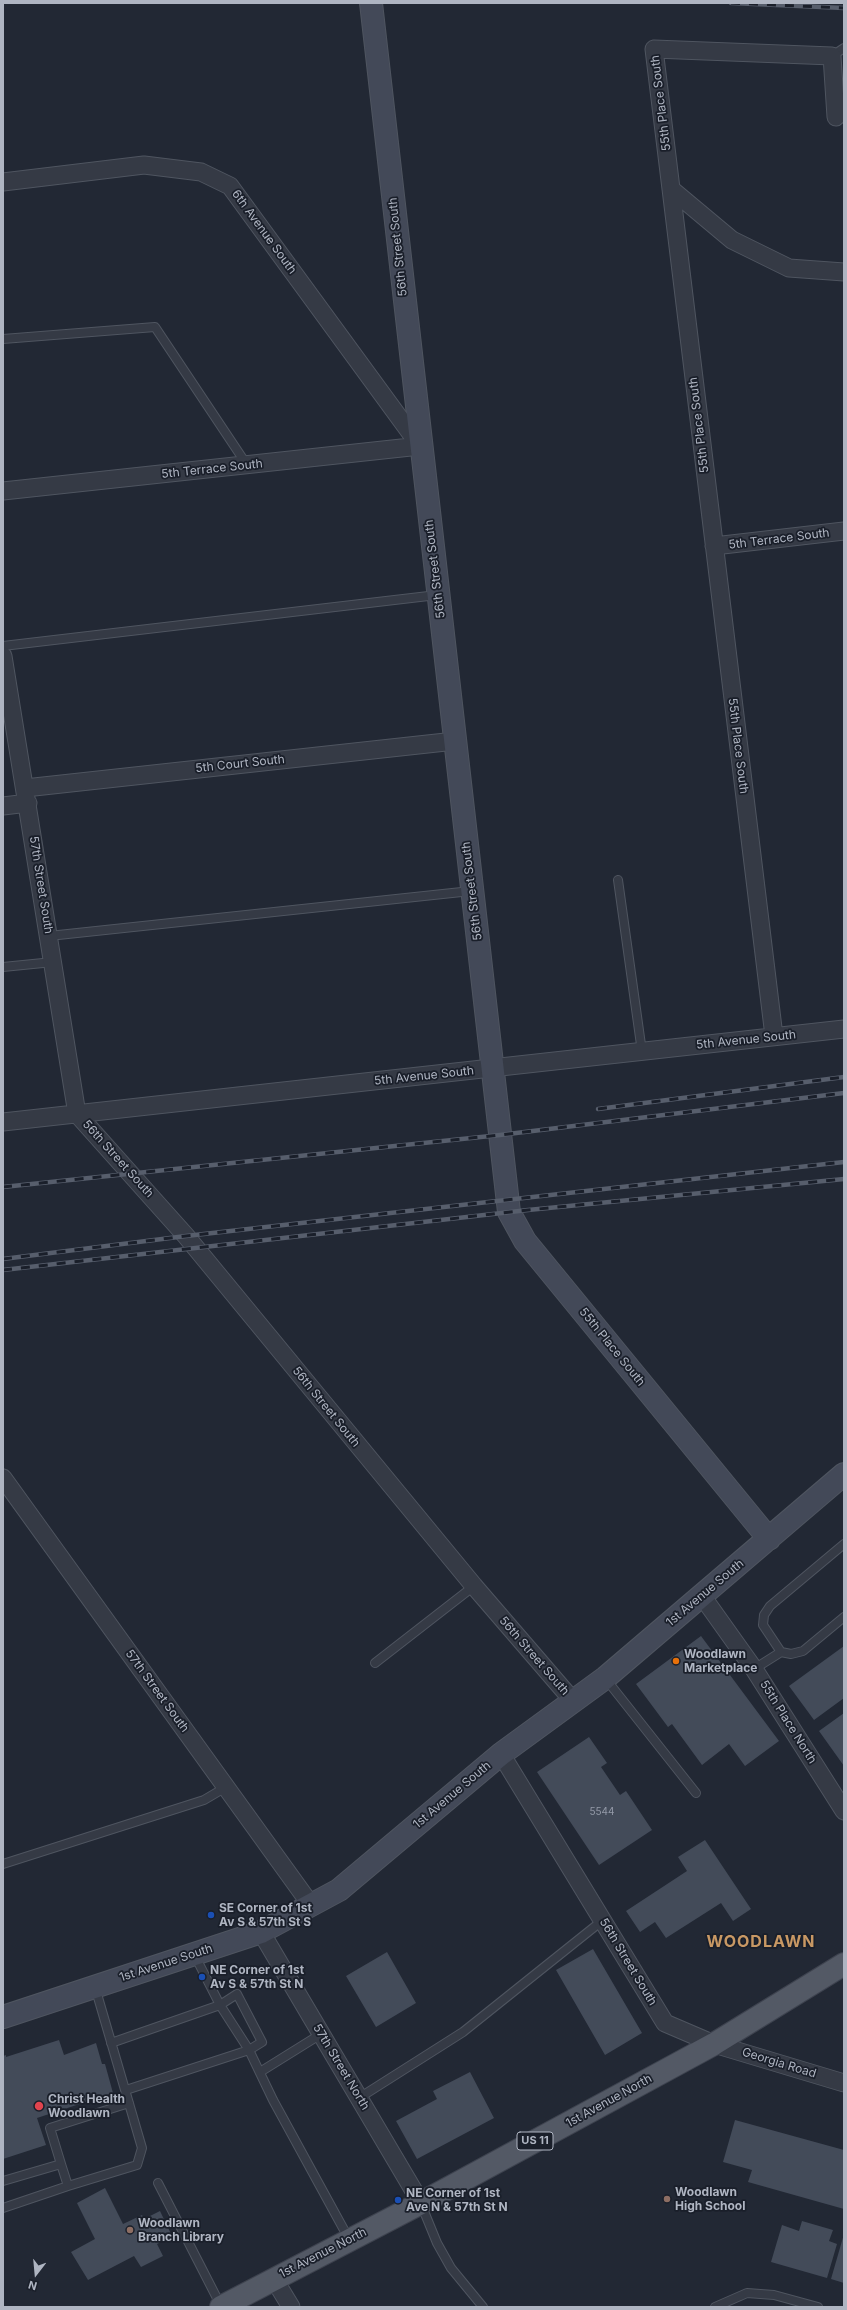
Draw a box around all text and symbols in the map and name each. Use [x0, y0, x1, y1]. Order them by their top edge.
street label: 55th Place South [648, 54, 674, 152]
street label: 6th Avenue South [229, 187, 299, 277]
street label: 56th Street South [386, 197, 410, 297]
street label: 55th Place South [686, 376, 712, 474]
street label: 5th Terrace South [161, 457, 263, 481]
street label: 56th Street South [422, 519, 448, 619]
street label: 5th Terrace South [728, 526, 830, 552]
street label: 55th Place South [725, 697, 751, 795]
street label: 5th Court South [195, 752, 285, 776]
street label: 57th Street South [26, 835, 56, 935]
street label: 56th Street South [459, 841, 485, 941]
street label: 5th Avenue South [695, 1028, 797, 1052]
street label: 5th Avenue South [373, 1064, 475, 1088]
street label: 56th Street South [79, 1117, 157, 1201]
street label: 55th Place South [576, 1305, 648, 1389]
street label: 56th Street South [289, 1364, 363, 1450]
street label: 1st Avenue South [663, 1556, 747, 1630]
street label: 56th Street South [496, 1614, 572, 1698]
street label: 57th Street South [122, 1647, 192, 1735]
place label: Woodlawn Marketplace [684, 1647, 757, 1675]
marker: Woodlawn Marketplace [671, 1656, 681, 1666]
street label: 55th Place North [757, 1678, 819, 1766]
street label: 1st Avenue South [410, 1758, 494, 1832]
house number: 5544 [589, 1806, 615, 1818]
place label: SE Corner of 1st Av S & 57th St S [219, 1901, 312, 1929]
marker: SE Corner of 1st Av S & 57th St S [206, 1910, 216, 1920]
street label: 56th Street South [596, 1916, 660, 2008]
district label: WOODLAWN [706, 1932, 816, 1952]
street label: 1st Avenue South [118, 1941, 214, 1985]
place label: NE Corner of 1st Av S & 57th St N [210, 1963, 304, 1991]
marker: NE Corner of 1st Av S & 57th St N [197, 1972, 207, 1982]
street label: 57th Street North [310, 2021, 372, 2113]
street label: Georgia Road [740, 2045, 818, 2081]
street label: 1st Avenue North [564, 2071, 654, 2131]
place label: Christ Health Woodlawn [48, 2092, 125, 2120]
marker: Christ Health Woodlawn [33, 2100, 45, 2112]
road number: US 11 [517, 2132, 553, 2150]
place label: Woodlawn High School [675, 2185, 745, 2213]
place label: NE Corner of 1st Ave N & 57th St N [406, 2186, 508, 2214]
marker: Woodlawn High School [662, 2194, 672, 2204]
marker: NE Corner of 1st Ave N & 57th St N [393, 2195, 403, 2205]
place label: Woodlawn Branch Library [138, 2216, 224, 2244]
marker: Woodlawn Branch Library [125, 2225, 135, 2235]
street label: 1st Avenue North [277, 2225, 369, 2281]
north arrow [16, 2254, 56, 2294]
text: N [27, 2278, 39, 2293]

